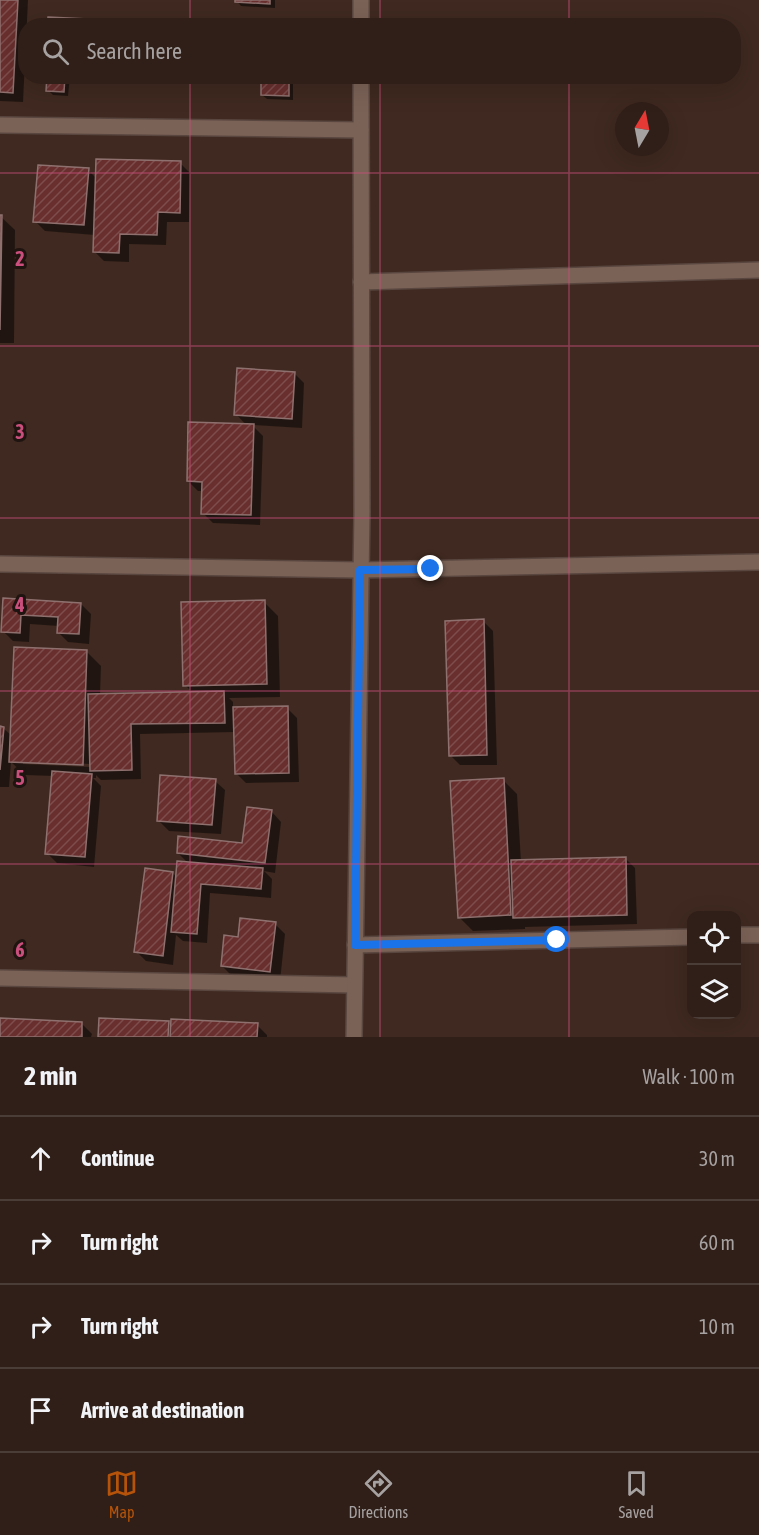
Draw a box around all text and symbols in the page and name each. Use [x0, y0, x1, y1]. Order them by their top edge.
search box [18, 18, 741, 84]
icon: search [39, 35, 72, 68]
text: Search here [87, 38, 182, 64]
north arrow [615, 102, 669, 156]
text: 2 [15, 247, 25, 270]
text: 3 [15, 420, 25, 443]
route end [417, 555, 443, 581]
text: 4 [14, 593, 25, 616]
text: 5 [15, 766, 25, 789]
map controls [687, 911, 741, 1019]
button: locate [687, 911, 741, 965]
route start [543, 926, 569, 952]
text: 6 [15, 938, 25, 961]
button: layers [687, 965, 741, 1019]
text: 2 min [24, 1061, 77, 1091]
text: Walk · 100 m [643, 1065, 735, 1088]
icon: ahead [24, 1142, 57, 1175]
text: Continue [81, 1145, 155, 1171]
text: 30 m [699, 1147, 735, 1170]
icon: right [24, 1226, 57, 1259]
text: Turn right [81, 1229, 158, 1255]
text: 60 m [699, 1231, 735, 1254]
icon: right [24, 1310, 57, 1343]
text: Turn right [81, 1313, 158, 1339]
text: 10 m [699, 1315, 735, 1338]
icon: arrive [24, 1394, 57, 1427]
text: Arrive at destination [81, 1397, 244, 1423]
tab: Map [105, 1467, 138, 1521]
tab: Directions [348, 1467, 408, 1521]
tab: Saved [618, 1467, 654, 1521]

